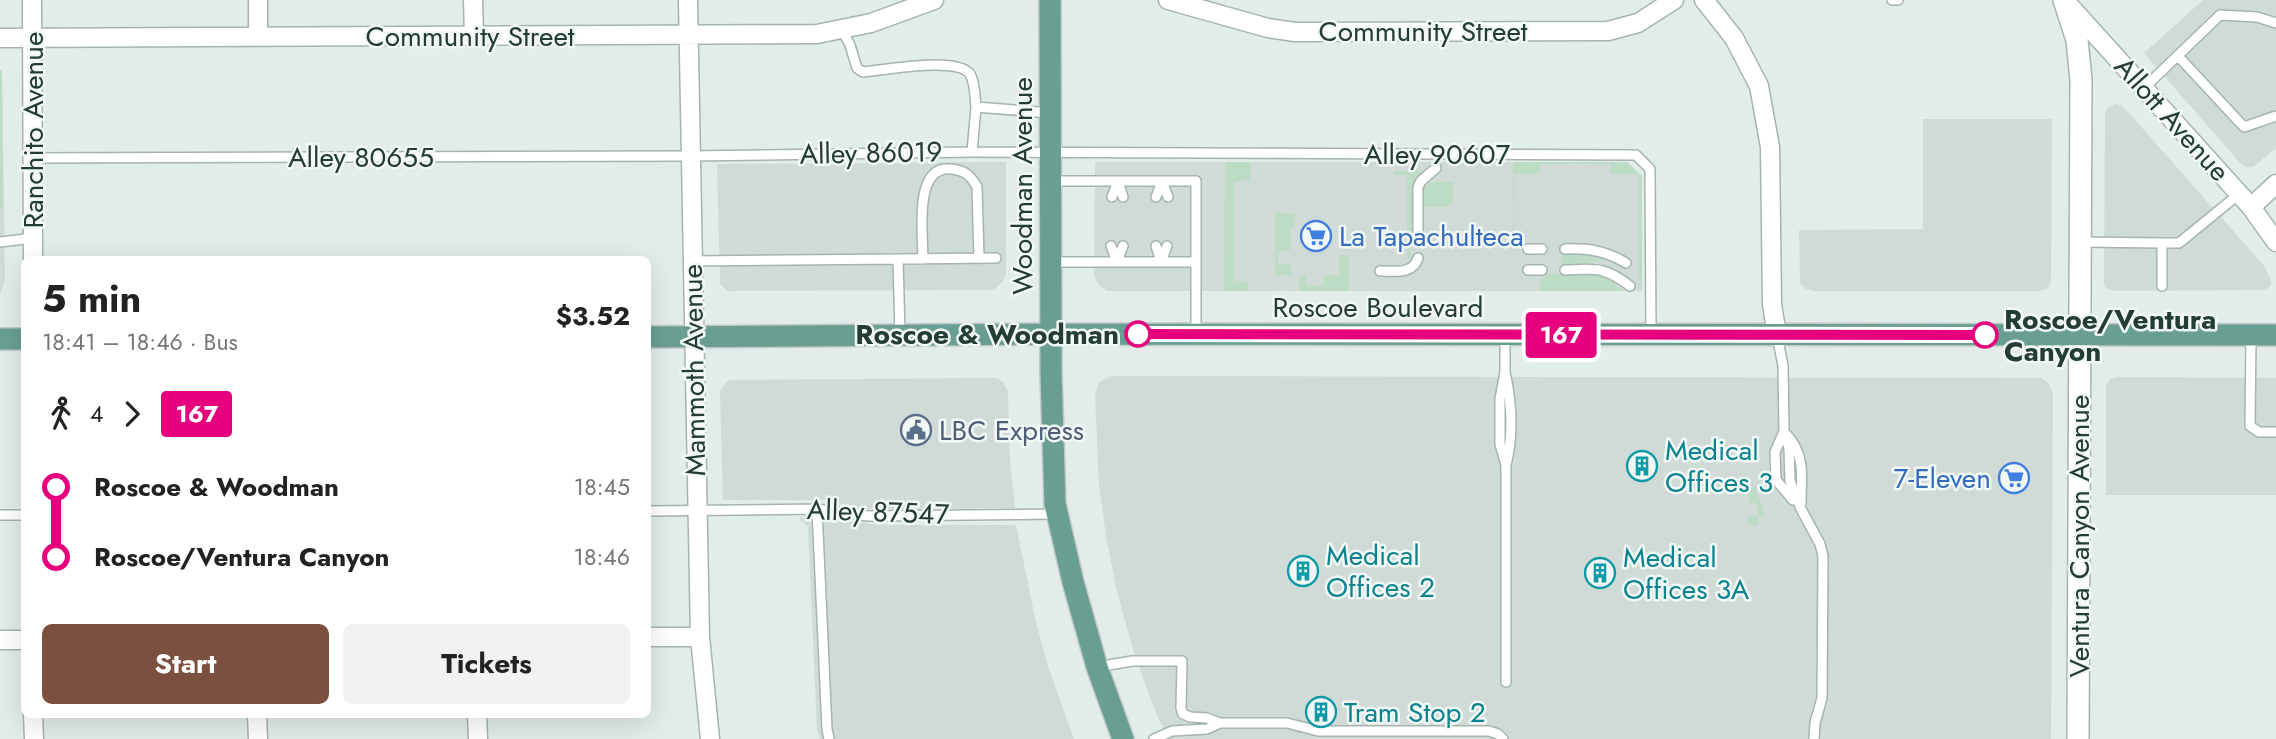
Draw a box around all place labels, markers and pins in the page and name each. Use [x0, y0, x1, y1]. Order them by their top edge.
place label: La Tapachulteca [1339, 216, 1524, 257]
supermarket icon: La Tapachulteca [1299, 219, 1333, 253]
place label: Roscoe/Ventura Canyon [2004, 299, 2216, 372]
place label: Roscoe & Woodman [855, 314, 1119, 355]
marker: Roscoe & Woodman [1125, 321, 1151, 347]
marker: Roscoe/Ventura Canyon [1972, 322, 1998, 348]
place label: LBC Express [939, 410, 1084, 451]
public building icon: LBC Express [899, 413, 933, 447]
place label: Medical Offices 3 [1665, 430, 1773, 503]
building icon: Medical Offices 3 [1625, 449, 1659, 483]
place label: 7-Eleven [1894, 458, 1991, 499]
supermarket icon: 7-Eleven [1997, 461, 2031, 495]
place label: Medical Offices 2 [1326, 535, 1435, 608]
place label: Medical Offices 3A [1623, 537, 1750, 610]
building icon: Medical Offices 2 [1286, 554, 1320, 588]
building icon: Medical Offices 3A [1583, 556, 1617, 590]
place label: Tram Stop 2 [1344, 692, 1486, 733]
building icon: Tram Stop 2 [1304, 695, 1338, 729]

